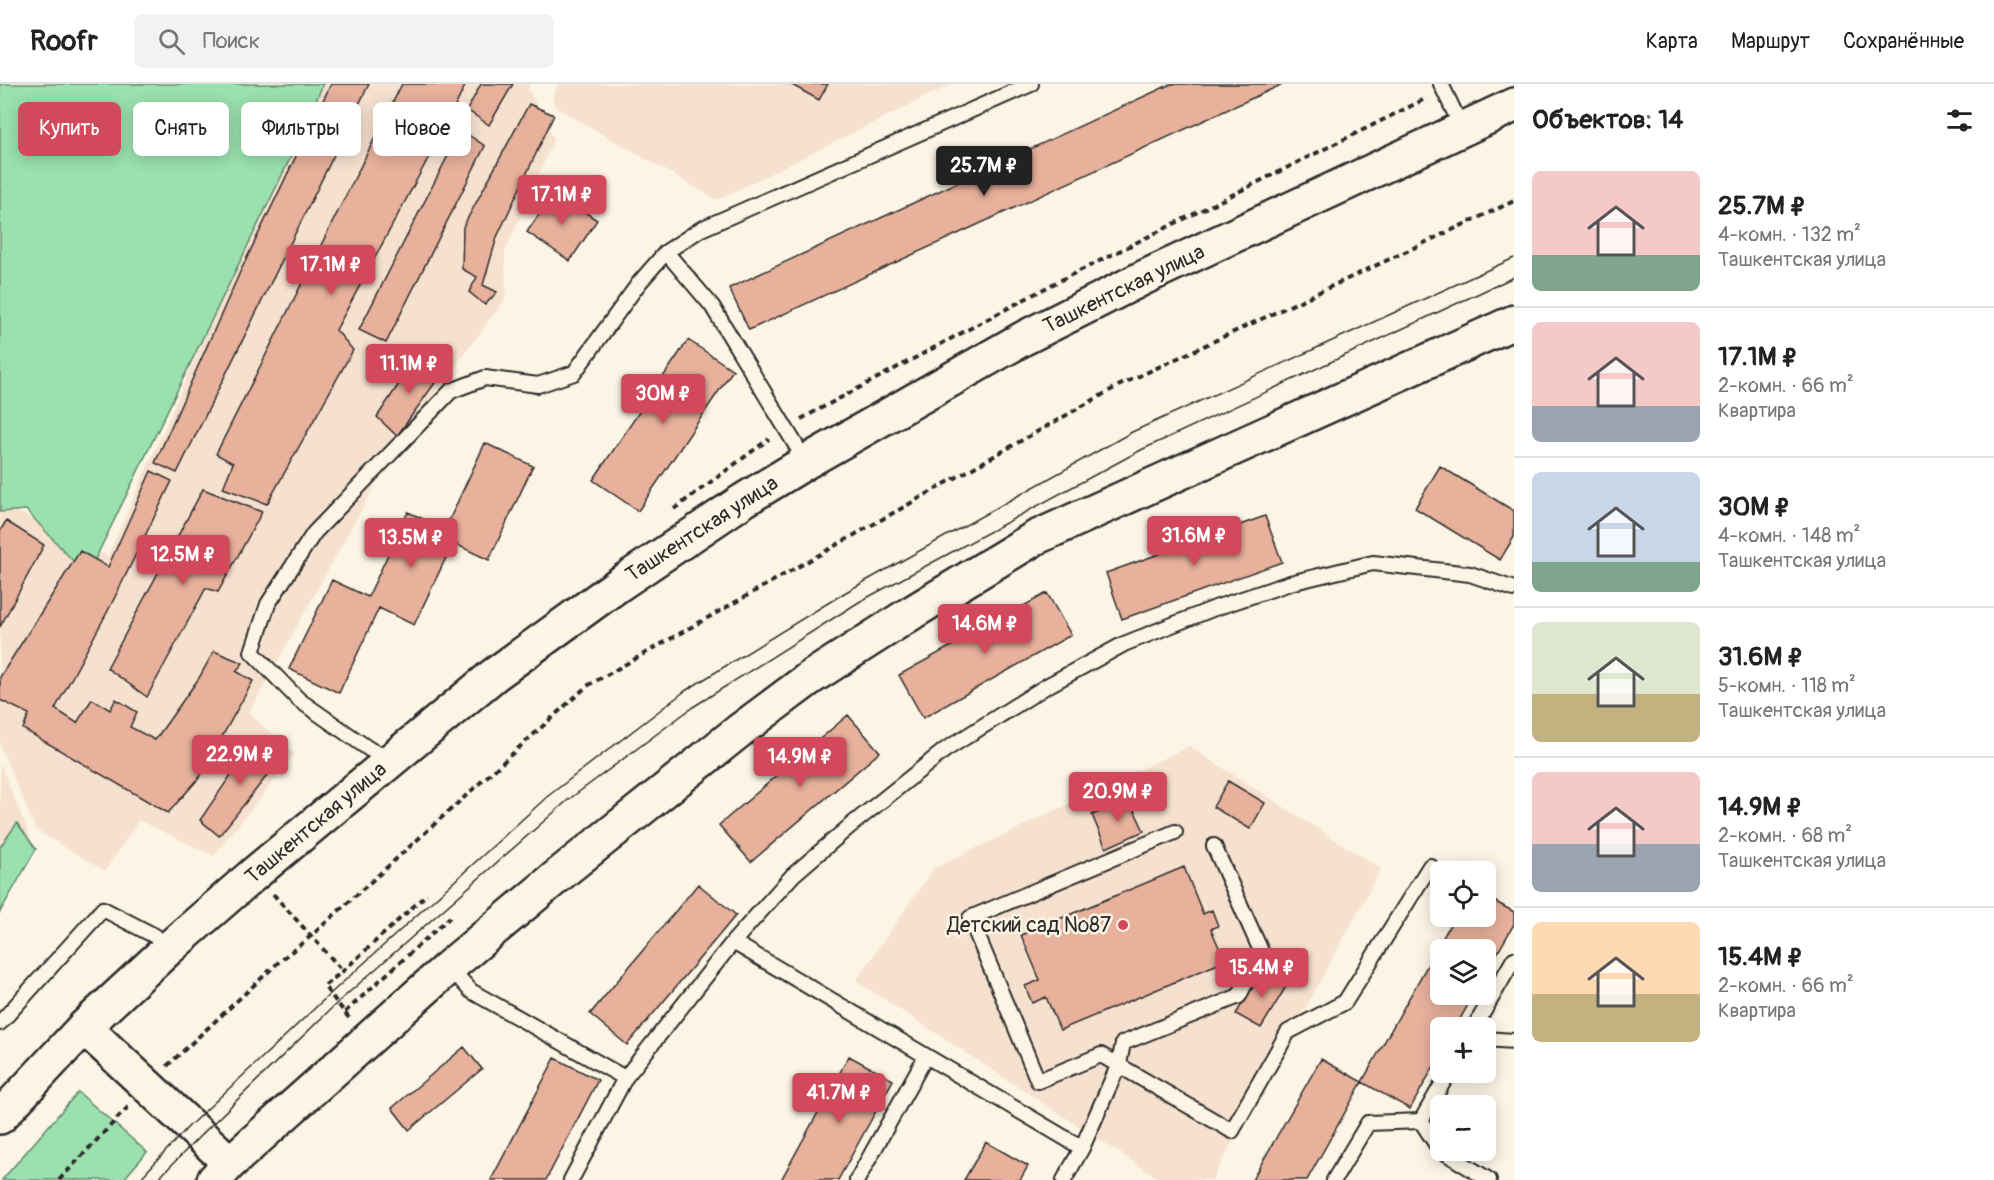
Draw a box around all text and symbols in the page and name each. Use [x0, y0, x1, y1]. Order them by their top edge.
search box [134, 14, 554, 68]
text: Roofr [30, 24, 98, 59]
icon: search [155, 25, 188, 58]
text: Поиск [203, 27, 260, 55]
text: Карта [1646, 28, 1698, 55]
text: Маршрут [1731, 28, 1810, 55]
text: Сохранённые [1843, 28, 1964, 55]
chip: Купить [18, 102, 121, 156]
chip: Снять [133, 102, 229, 156]
chip: Фильтры [241, 102, 361, 156]
chip: Новое [373, 102, 471, 156]
text: Объектов: 14 [1532, 104, 1683, 136]
icon: filters [1943, 104, 1976, 137]
pin: 25.7M ₽ [929, 146, 1039, 197]
text: 25.7M ₽ [950, 153, 1018, 178]
pin: 17.1M ₽ [507, 175, 617, 226]
text: 17.1M ₽ [531, 182, 593, 207]
text: 25.7M ₽ [1718, 190, 1806, 222]
icon: home [1580, 195, 1652, 267]
text: 4-комн. · 132 m² [1718, 222, 1861, 247]
street label: Ташкентская улица [1039, 238, 1209, 340]
pin: 17.1M ₽ [276, 245, 386, 296]
text: Ташкентская улица [1718, 247, 1886, 272]
text: 17.1M ₽ [300, 252, 362, 277]
text: 17.1M ₽ [1718, 341, 1798, 373]
pin: 11.1M ₽ [354, 344, 464, 395]
icon: home [1580, 346, 1652, 418]
text: 11.1M ₽ [380, 351, 438, 376]
text: 2-комн. · 66 m² [1718, 373, 1854, 398]
pin: 30M ₽ [621, 374, 705, 425]
text: 30M ₽ [635, 381, 691, 406]
text: Квартира [1718, 398, 1796, 423]
street label: Ташкентская улица [621, 470, 783, 588]
text: 30M ₽ [1718, 491, 1790, 523]
icon: home [1580, 496, 1652, 568]
pin: 31.6M ₽ [1139, 516, 1249, 567]
pin: 13.5M ₽ [356, 518, 466, 569]
text: 31.6M ₽ [1161, 523, 1227, 548]
text: 4-комн. · 148 m² [1718, 523, 1860, 548]
text: 13.5M ₽ [379, 525, 443, 550]
pin: 12.5M ₽ [128, 535, 238, 586]
text: 12.5M ₽ [151, 542, 215, 567]
text: Ташкентская улица [1718, 548, 1886, 573]
pin: 14.6M ₽ [930, 604, 1040, 655]
text: 14.6M ₽ [952, 611, 1018, 636]
text: 31.6M ₽ [1718, 641, 1803, 673]
icon: home [1580, 646, 1652, 718]
text: 5-комн. · 118 m² [1718, 673, 1856, 698]
text: Ташкентская улица [1718, 698, 1886, 723]
pin: 22.9M ₽ [185, 735, 295, 786]
pin: 14.9M ₽ [745, 737, 855, 788]
text: 22.9M ₽ [206, 742, 274, 767]
text: 14.9M ₽ [768, 744, 832, 769]
street label: Ташкентская улица [240, 756, 392, 890]
pin: 20.9M ₽ [1063, 772, 1173, 823]
text: 20.9M ₽ [1083, 779, 1153, 804]
text: 14.9M ₽ [1718, 791, 1802, 823]
icon: home [1580, 796, 1652, 868]
text: 2-комн. · 68 m² [1718, 823, 1852, 848]
text: Ташкентская улица [1718, 848, 1886, 873]
map controls [1430, 861, 1496, 1161]
button: locate [1430, 861, 1496, 927]
place label: Детский сад №87 [946, 912, 1111, 939]
marker: Детский сад №87 [1116, 918, 1130, 932]
button: layers [1430, 939, 1496, 1005]
text: 15.4M ₽ [1718, 941, 1803, 973]
icon: home [1580, 946, 1652, 1018]
pin: 15.4M ₽ [1207, 948, 1317, 999]
text: 15.4M ₽ [1229, 955, 1295, 980]
text: 2-комн. · 66 m² [1718, 973, 1854, 998]
text: Квартира [1718, 998, 1796, 1023]
button: + [1430, 1017, 1496, 1083]
pin: 41.7M ₽ [784, 1073, 894, 1124]
text: 41.7M ₽ [806, 1080, 872, 1105]
button: − [1430, 1095, 1496, 1161]

